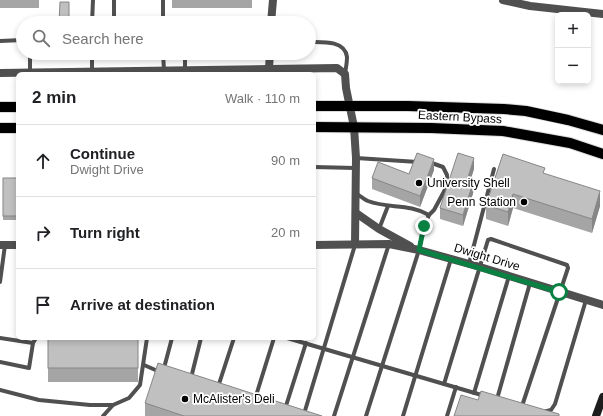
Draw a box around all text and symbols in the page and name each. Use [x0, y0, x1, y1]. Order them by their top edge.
map controls [555, 12, 591, 84]
button: + [555, 12, 591, 48]
search box [16, 16, 316, 60]
icon: search [30, 27, 52, 49]
text: Search here [62, 30, 144, 47]
button: − [555, 48, 591, 84]
text: 2 min [32, 88, 76, 107]
text: Walk · 110 m [225, 91, 300, 106]
street label: Eastern Bypass [418, 108, 502, 126]
text: Continue [70, 145, 135, 162]
icon: ahead [32, 150, 54, 172]
text: 90 m [271, 153, 300, 168]
text: Dwight Drive [70, 162, 144, 177]
place label: University Shell [427, 176, 510, 190]
marker: University Shell [414, 178, 424, 188]
place label: Penn Station [447, 195, 516, 209]
marker: Penn Station [519, 197, 529, 207]
route end [415, 217, 433, 235]
icon: right [32, 222, 54, 244]
text: Turn right [70, 224, 140, 241]
text: 20 m [271, 225, 300, 240]
street label: Dwight Drive [452, 240, 522, 274]
route start [550, 283, 568, 301]
icon: arrive [32, 294, 54, 316]
text: Arrive at destination [70, 296, 215, 313]
place label: McAlister's Deli [193, 392, 275, 406]
marker: McAlister's Deli [180, 394, 190, 404]

